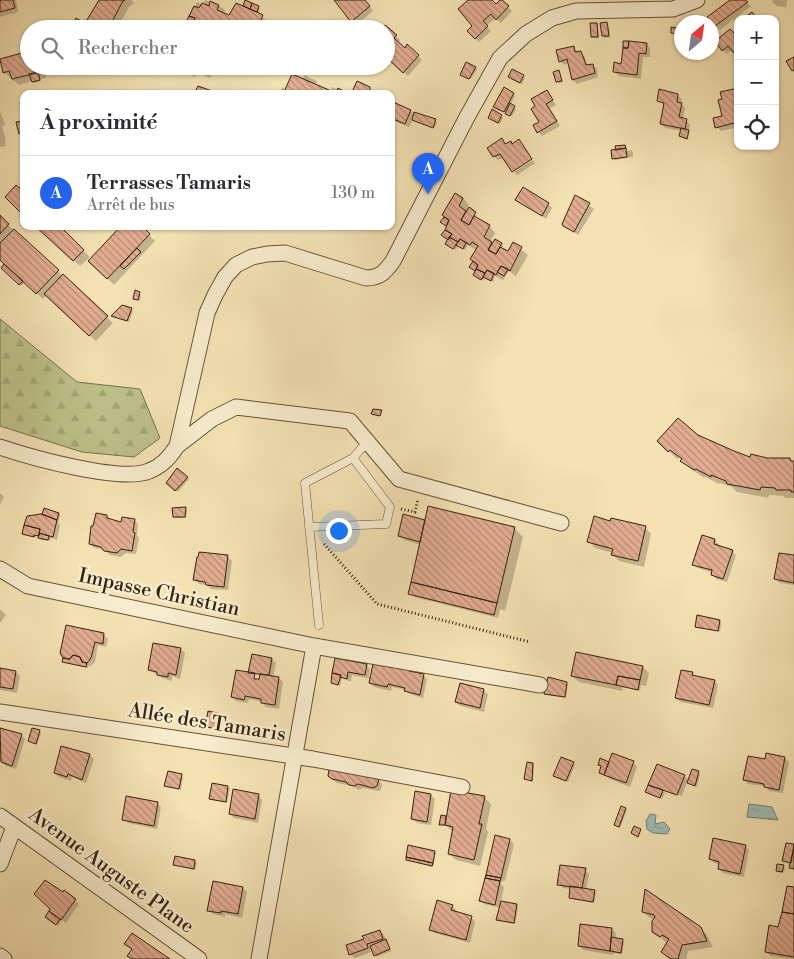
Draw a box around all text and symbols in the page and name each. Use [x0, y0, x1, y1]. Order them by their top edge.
north arrow [674, 15, 719, 60]
map controls [734, 15, 779, 150]
button: + [734, 15, 779, 60]
search box [20, 20, 395, 75]
icon: search [38, 34, 66, 62]
text: Rechercher [78, 36, 177, 60]
button: − [734, 60, 779, 105]
button: locate [734, 105, 779, 150]
text: À proximité [40, 110, 157, 136]
pin: A [412, 153, 444, 194]
text: Terrasses Tamaris [87, 171, 251, 195]
text: A [50, 183, 62, 203]
text: 130 m [331, 183, 375, 203]
text: Arrêt de bus [87, 195, 175, 215]
your location [326, 518, 352, 544]
street label: Impasse Christian [76, 564, 242, 622]
street label: Allée des Tamaris [125, 698, 288, 748]
street label: Avenue Auguste Plane [23, 802, 199, 939]

